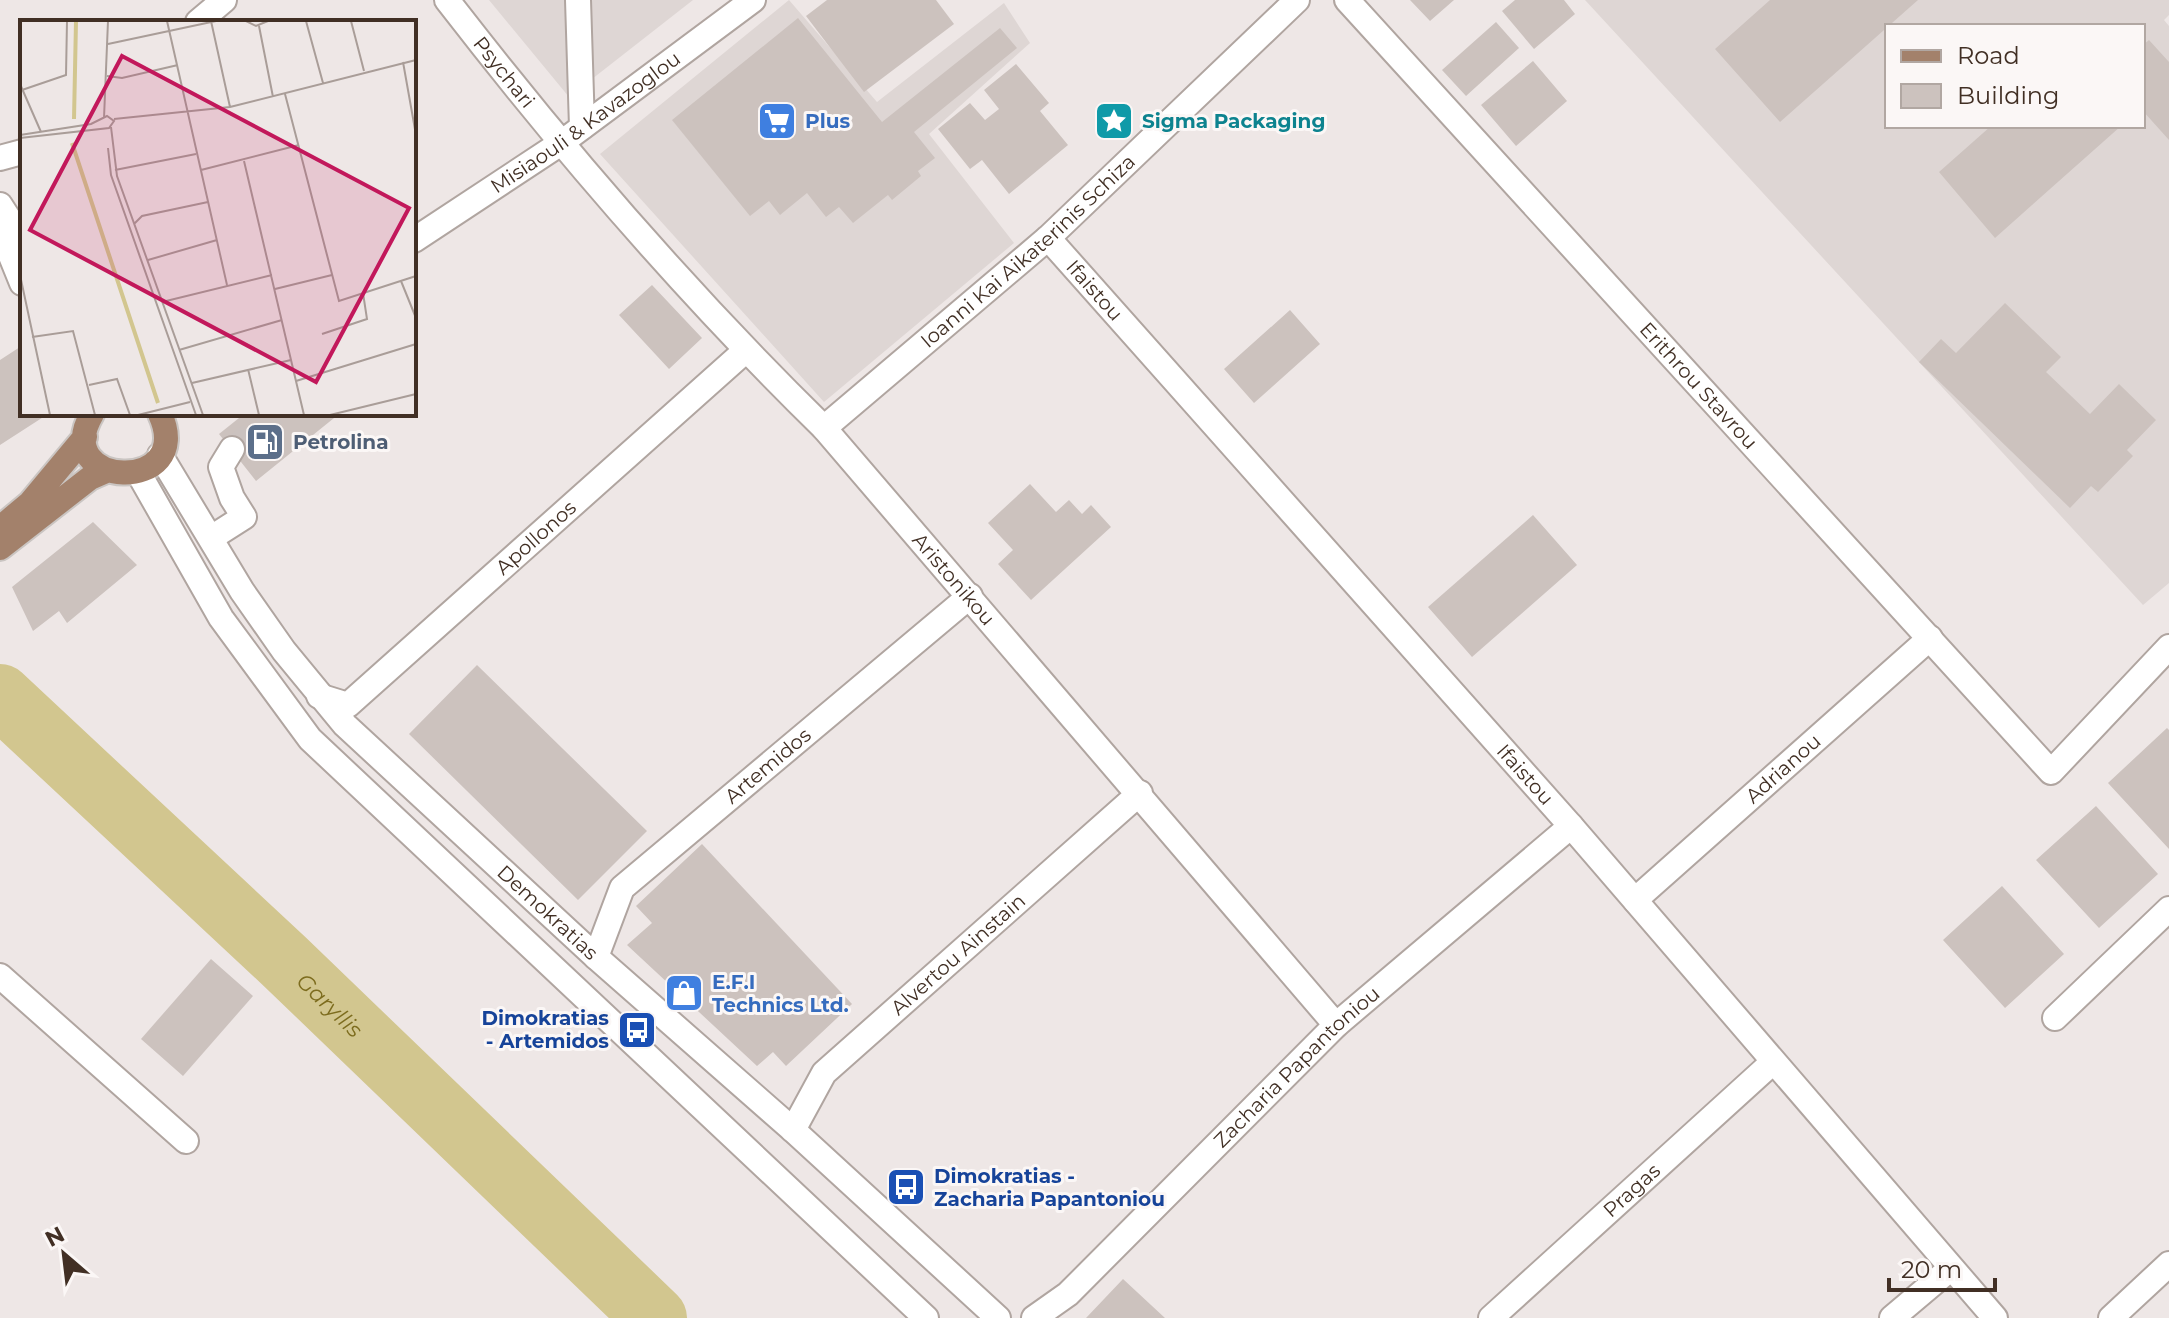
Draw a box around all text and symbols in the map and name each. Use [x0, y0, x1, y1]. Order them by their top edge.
inset map [20, 20, 416, 416]
legend [1885, 24, 2145, 128]
street label: Psychari [468, 32, 540, 113]
text: Road [1957, 41, 2020, 70]
street label: Misiaouli & Kavazoglou [486, 46, 685, 198]
text: Building [1957, 81, 2060, 110]
supermarket icon: Plus [756, 100, 798, 142]
place icon: Sigma Packaging [1093, 100, 1135, 142]
place label: Plus [805, 109, 850, 133]
place label: Sigma Packaging [1142, 109, 1326, 133]
street label: Ioanni Kai Aikaterinis Schiza [916, 149, 1140, 353]
street label: Ifaistou [1061, 255, 1128, 326]
street label: Erithrou Stavrou [1635, 317, 1763, 454]
fuel station icon: Petrolina [244, 421, 286, 463]
place label: Petrolina [293, 430, 388, 454]
street label: Apollonos [491, 495, 581, 580]
street label: Aristonikou [907, 528, 1000, 630]
street label: Artemidos [720, 723, 816, 809]
street label: Adrianou [1741, 729, 1826, 808]
street label: Ifaistou [1492, 739, 1559, 810]
street label: Demokratias [492, 860, 603, 965]
street label: Alvertou Ainstain [886, 888, 1030, 1020]
water label: Garyllis [291, 968, 368, 1043]
place label: E.F.I Technics Ltd. [712, 970, 849, 1017]
shop icon: E.F.I Technics Ltd. [663, 972, 705, 1014]
street label: Zacharia Papantoniou [1209, 981, 1385, 1153]
place label: Dimokratias - Artemidos [481, 1006, 609, 1053]
bus stop icon: Dimokratias - Artemidos [616, 1009, 658, 1051]
street label: Pragas [1598, 1158, 1665, 1222]
place label: Dimokratias - Zacharia Papantoniou [934, 1164, 1165, 1211]
bus stop icon: Dimokratias - Zacharia Papantoniou [885, 1166, 927, 1208]
north arrow [24, 1214, 104, 1294]
text: N [41, 1221, 69, 1253]
scale bar [1889, 1242, 1995, 1292]
text: 20 m [1901, 1255, 1962, 1284]

